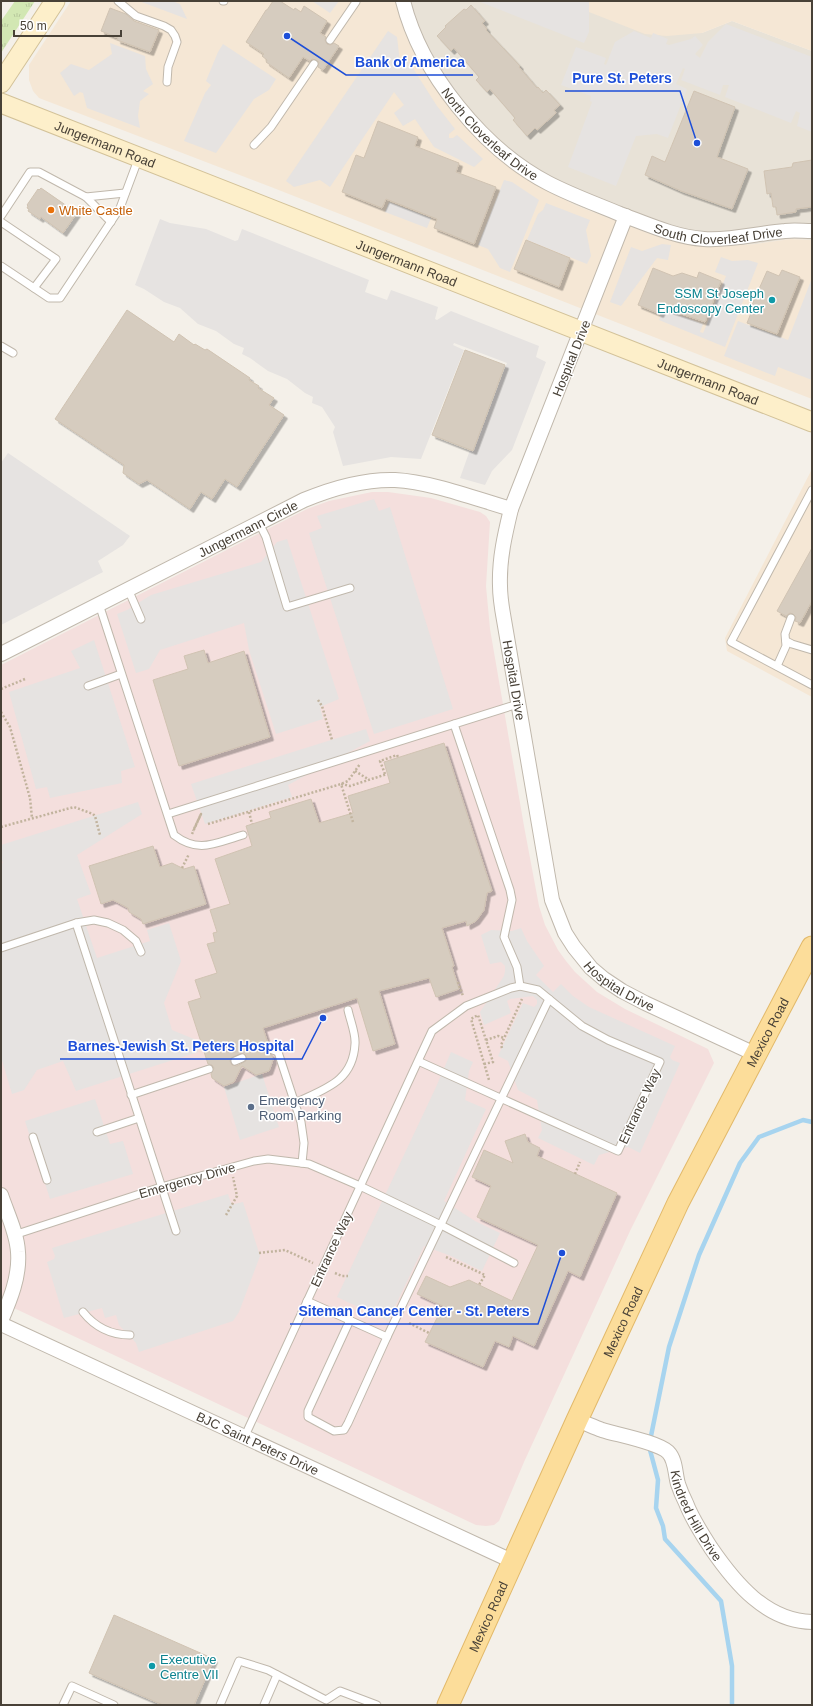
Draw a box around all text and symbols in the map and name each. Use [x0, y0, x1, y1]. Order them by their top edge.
scale bar [14, 12, 121, 38]
text: 50 m [20, 19, 47, 33]
callout: Bank of America [346, 49, 473, 75]
text: Bank of America [355, 54, 465, 70]
callout: Pure St. Peters [565, 65, 680, 91]
text: Pure St. Peters [572, 70, 672, 86]
street label: North Cloverleaf Drive [438, 85, 541, 184]
street label: Jungermann Road [52, 118, 158, 171]
place label: White Castle [59, 203, 133, 218]
marker: White Castle [46, 205, 56, 215]
street label: South Cloverleaf Drive [652, 220, 783, 247]
street label: Jungermann Road [354, 236, 459, 290]
place label: SSM St Joseph Endoscopy Center [657, 286, 765, 316]
marker: SSM St Joseph Endoscopy Center [767, 295, 777, 305]
street label: Hospital Drive [549, 318, 594, 399]
street label: Jungermann Road [656, 355, 761, 408]
street label: Jungermann Circle [196, 498, 300, 560]
street label: Hospital Drive [500, 639, 528, 721]
street label: Hospital Drive [581, 958, 657, 1014]
street label: Mexico Road [744, 995, 792, 1070]
callout: Barnes-Jewish St. Peters Hospital [60, 1033, 302, 1059]
text: Barnes-Jewish St. Peters Hospital [68, 1038, 294, 1054]
street label: Entrance Way [616, 1066, 664, 1146]
place label: Emergency Room Parking [259, 1093, 341, 1123]
marker: Emergency Room Parking [246, 1102, 256, 1112]
street label: Emergency Drive [137, 1160, 237, 1201]
street label: Entrance Way [308, 1209, 356, 1289]
street label: Mexico Road [600, 1285, 646, 1360]
callout: Siteman Cancer Center - St. Peters [290, 1298, 538, 1324]
text: Siteman Cancer Center - St. Peters [298, 1303, 530, 1319]
street label: BJC Saint Peters Drive [194, 1409, 321, 1478]
street label: Kindred Hill Drive [668, 1469, 725, 1564]
street label: Mexico Road [466, 1579, 511, 1655]
place label: Executive Centre VII [160, 1652, 219, 1682]
marker: Executive Centre VII [147, 1661, 157, 1671]

